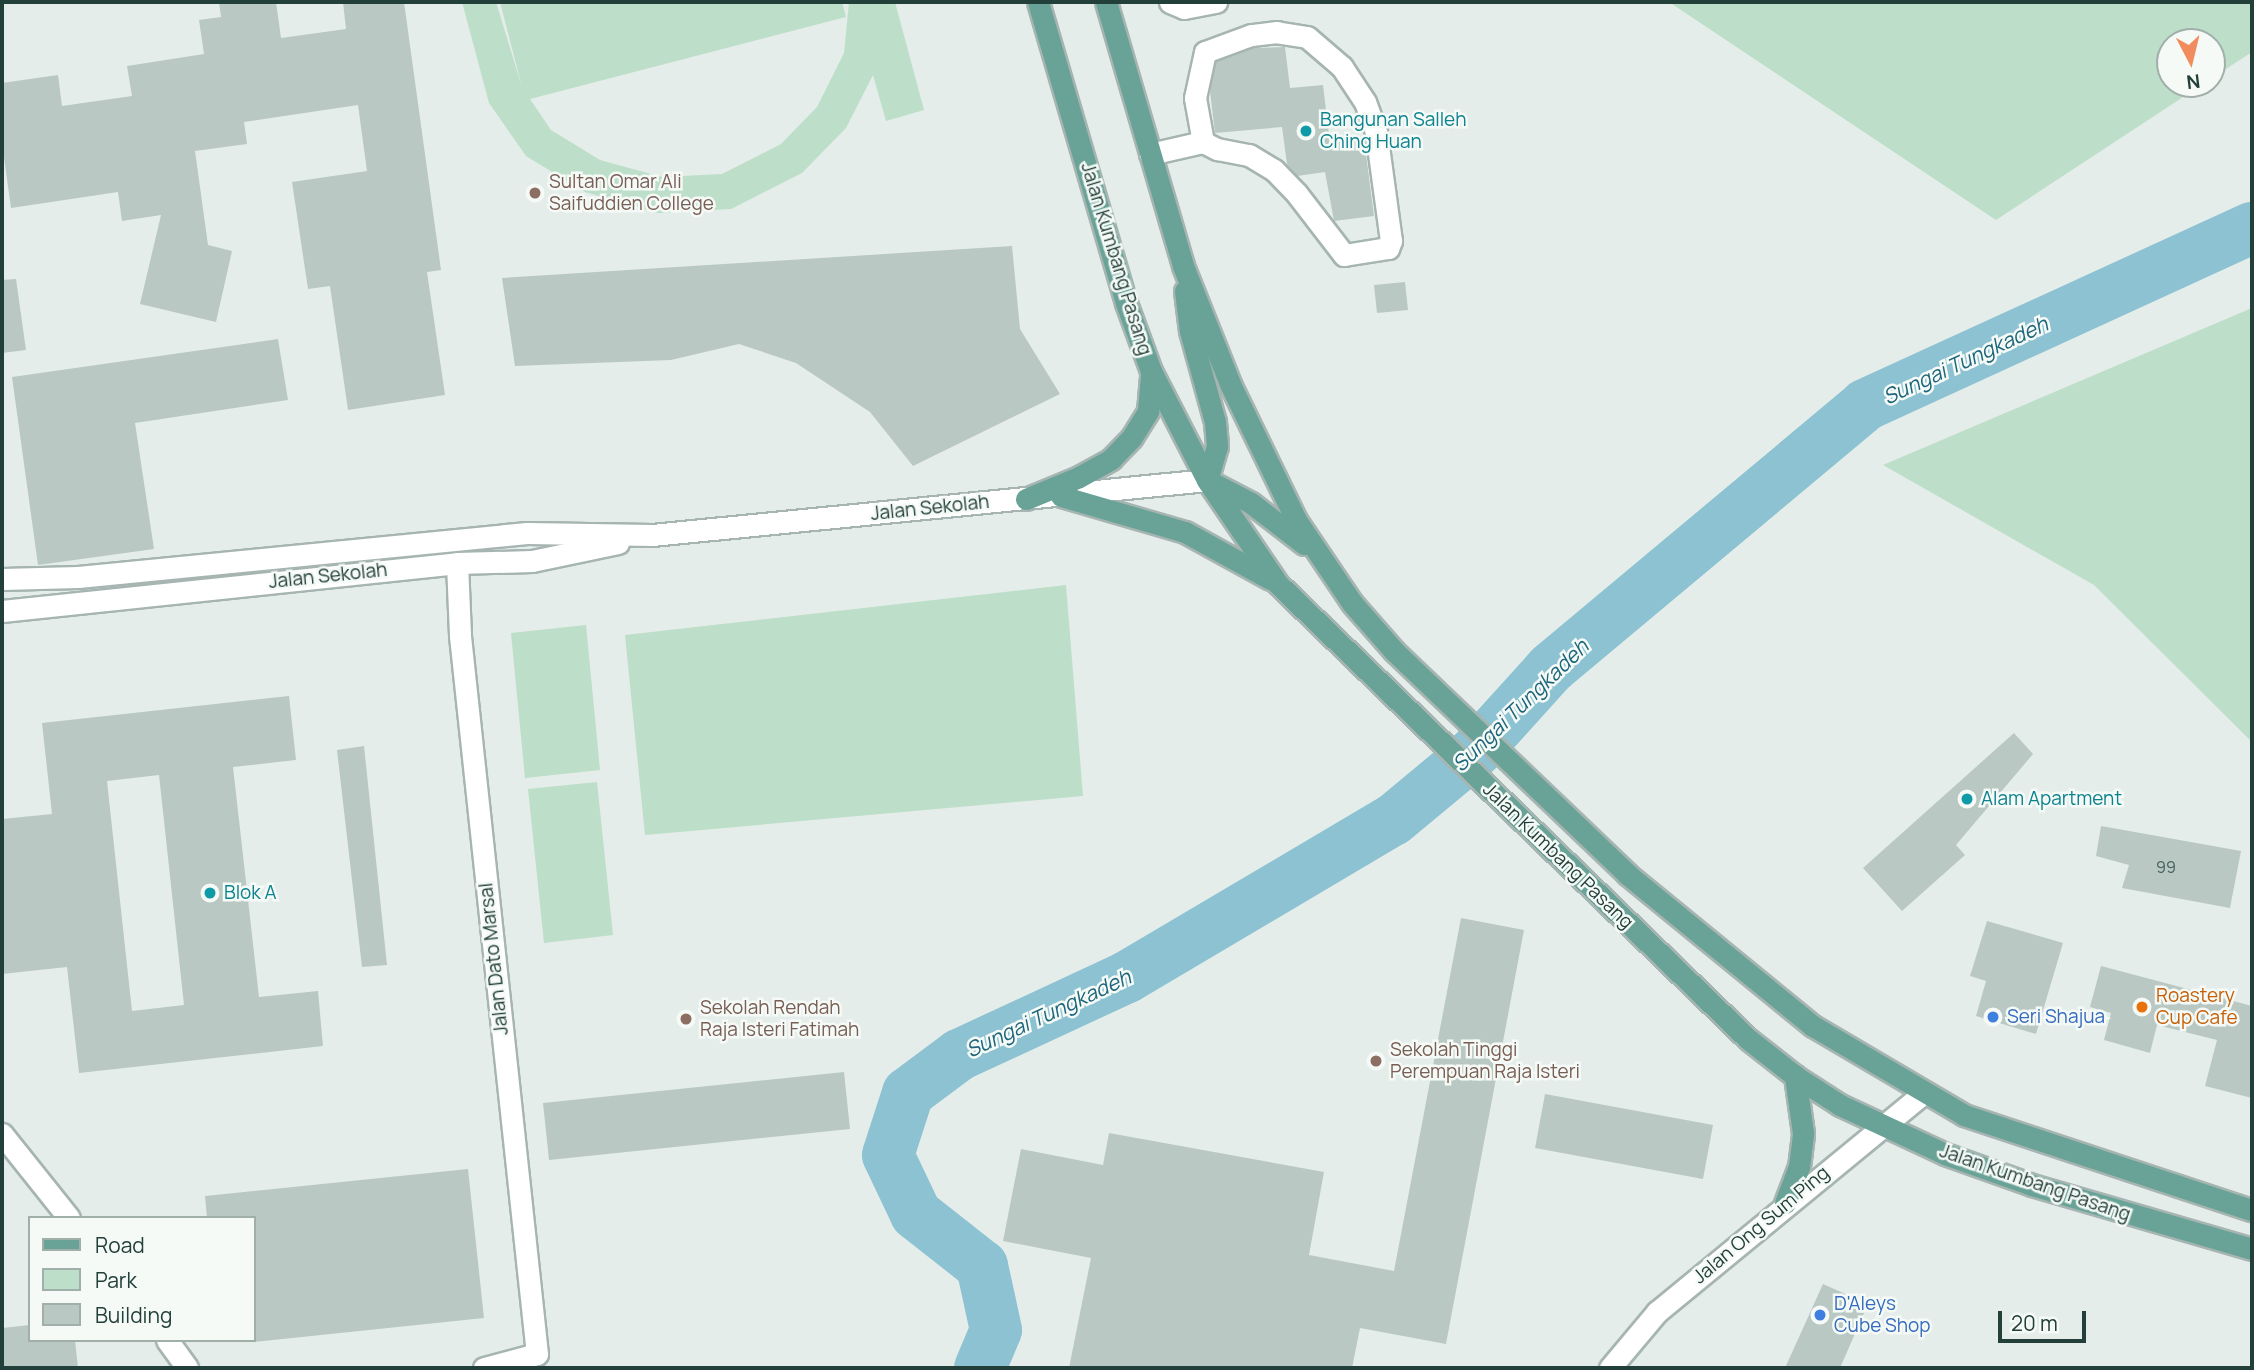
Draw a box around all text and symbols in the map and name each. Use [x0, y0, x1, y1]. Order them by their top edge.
north arrow [2156, 28, 2226, 98]
text: N [2185, 68, 2202, 96]
place label: Bangunan Salleh Ching Huan [1320, 109, 1466, 153]
marker: Bangunan Salleh Ching Huan [1298, 123, 1314, 139]
street label: Jalan Kumbang Pasang [1076, 160, 1156, 358]
place label: Sultan Omar Ali Saifuddien College [549, 171, 714, 215]
marker: Sultan Omar Ali Saifuddien College [527, 185, 543, 201]
water label: Sungai Tungkadeh [1878, 311, 2052, 409]
street label: Jalan Sekolah [870, 490, 990, 526]
street label: Jalan Sekolah [268, 558, 388, 594]
water label: Sungai Tungkadeh [1447, 634, 1593, 776]
street label: Jalan Kumbang Pasang [1478, 778, 1638, 934]
place label: Alam Apartment [1981, 788, 2122, 810]
marker: Alam Apartment [1959, 791, 1975, 807]
house number: 99 [2156, 857, 2176, 877]
place label: Blok A [224, 882, 277, 904]
street label: Jalan Dato Marsal [475, 882, 513, 1036]
marker: Blok A [202, 885, 218, 901]
water label: Sungai Tungkadeh [961, 964, 1135, 1062]
place label: Roastery Cup Cafe [2156, 985, 2238, 1029]
place label: Sekolah Rendah Raja Isteri Fatimah [700, 997, 859, 1041]
marker: Roastery Cup Cafe [2134, 999, 2150, 1015]
place label: Seri Shajua [2007, 1006, 2105, 1028]
marker: Seri Shajua [1985, 1009, 2001, 1025]
marker: Sekolah Rendah Raja Isteri Fatimah [678, 1011, 694, 1027]
place label: Sekolah Tinggi Perempuan Raja Isteri [1390, 1039, 1580, 1083]
marker: Sekolah Tinggi Perempuan Raja Isteri [1368, 1053, 1384, 1069]
street label: Jalan Kumbang Pasang [1937, 1140, 2133, 1226]
street label: Jalan Ong Sum Ping [1688, 1161, 1834, 1289]
legend [28, 1216, 256, 1342]
text: Road [95, 1231, 145, 1259]
text: Park [95, 1266, 137, 1294]
place label: D'Aleys Cube Shop [1834, 1293, 1931, 1337]
scale bar [2002, 1296, 2090, 1340]
text: Building [95, 1301, 172, 1329]
marker: D'Aleys Cube Shop [1812, 1307, 1828, 1323]
text: 20 m [2011, 1309, 2058, 1337]

